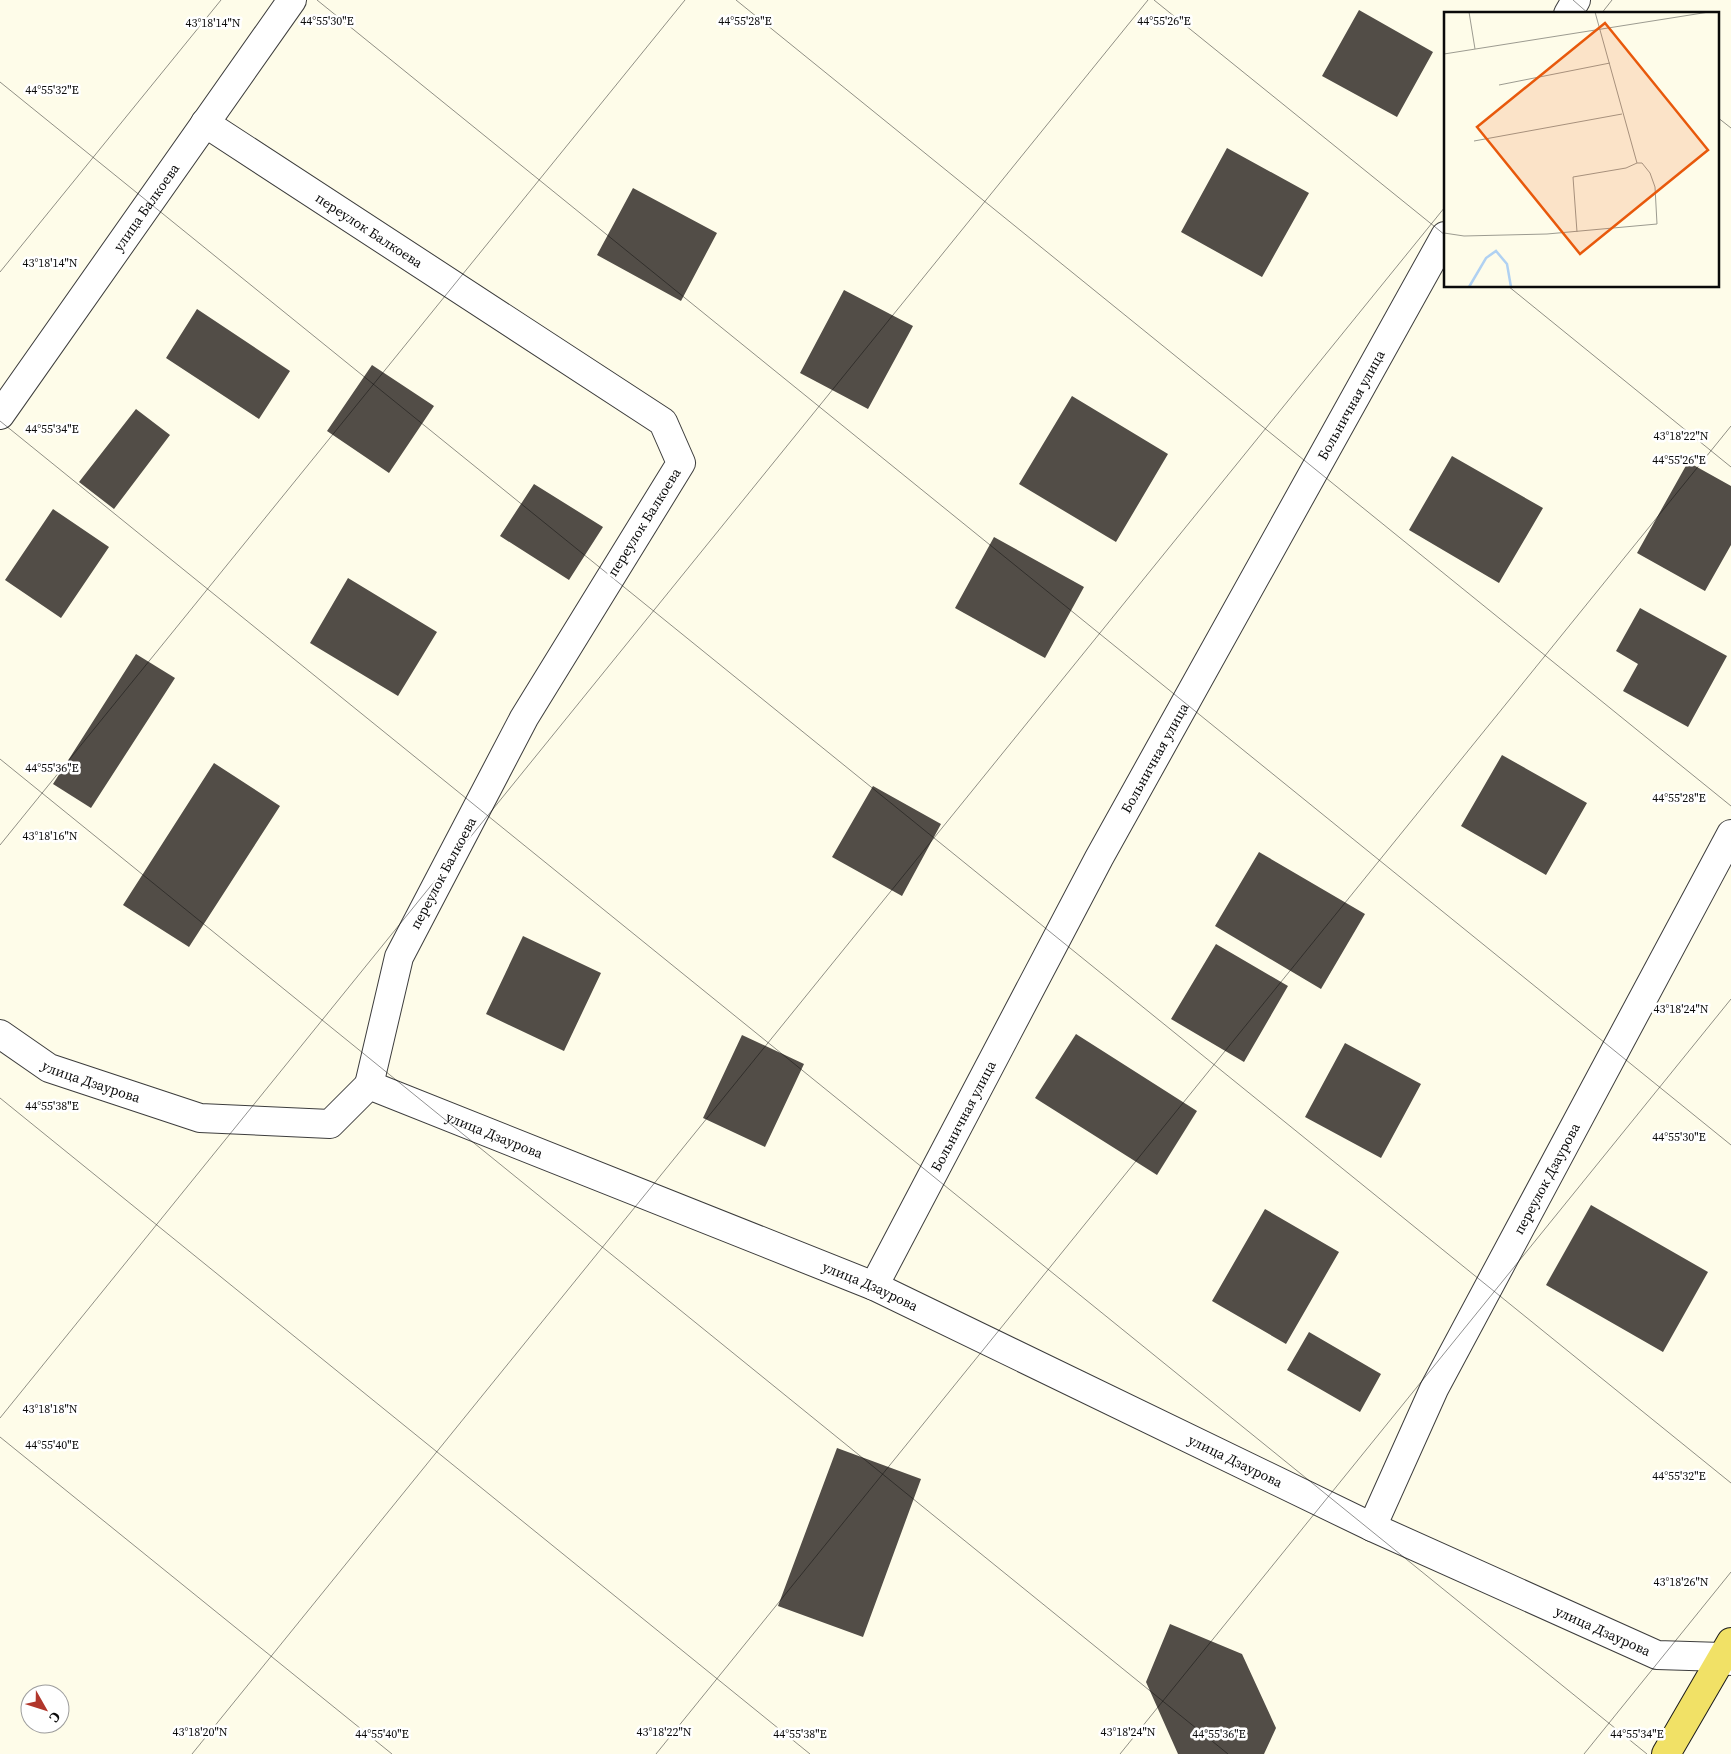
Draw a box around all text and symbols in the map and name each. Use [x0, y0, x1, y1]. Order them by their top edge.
inset map [1444, 12, 1718, 288]
text: 44°55'30"E [300, 13, 354, 29]
text: 44°55'28"E [718, 13, 772, 29]
text: 44°55'26"E [1137, 13, 1191, 29]
text: 43°18'14"N [185, 15, 241, 31]
text: 44°55'32"E [25, 82, 79, 98]
street label: улица Балкоева [108, 159, 185, 255]
street label: переулок Балкоева [312, 188, 427, 273]
text: 43°18'14"N [22, 255, 78, 271]
street label: Больничная улица [1312, 346, 1390, 464]
text: 44°55'34"E [25, 421, 79, 437]
text: 43°18'22"N [1653, 428, 1709, 444]
text: 44°55'26"E [1652, 452, 1706, 468]
street label: переулок Балкоева [603, 463, 686, 580]
street label: Больничная улица [1116, 699, 1194, 817]
text: 44°55'36"E [25, 760, 79, 776]
text: 44°55'28"E [1652, 790, 1706, 806]
street label: переулок Балкоева [405, 813, 481, 933]
text: 43°18'16"N [22, 828, 78, 844]
text: 43°18'24"N [1653, 1001, 1709, 1017]
street label: улица Дзаурова [38, 1056, 144, 1108]
street label: Больничная улица [926, 1056, 1001, 1175]
text: 44°55'38"E [25, 1098, 79, 1114]
street label: улица Дзаурова [443, 1107, 547, 1164]
street label: переулок Дзаурова [1509, 1118, 1585, 1238]
text: 44°55'30"E [1652, 1129, 1706, 1145]
street label: улица Дзаурова [819, 1256, 922, 1316]
text: 43°18'18"N [22, 1401, 78, 1417]
street label: улица Дзаурова [1185, 1430, 1287, 1493]
text: 44°55'40"E [25, 1437, 79, 1453]
text: 44°55'32"E [1652, 1468, 1706, 1484]
text: 43°18'26"N [1653, 1574, 1709, 1590]
street label: улица Дзаурова [1552, 1601, 1655, 1661]
north arrow [20, 1684, 70, 1734]
text: С [44, 1708, 66, 1727]
text: 43°18'20"N [172, 1724, 228, 1740]
text: 43°18'22"N [636, 1724, 692, 1740]
text: 43°18'24"N [1100, 1724, 1156, 1740]
text: 44°55'40"E [355, 1726, 409, 1742]
text: 44°55'38"E [773, 1726, 827, 1742]
text: 44°55'36"E [1192, 1726, 1246, 1742]
text: 44°55'34"E [1610, 1726, 1664, 1742]

